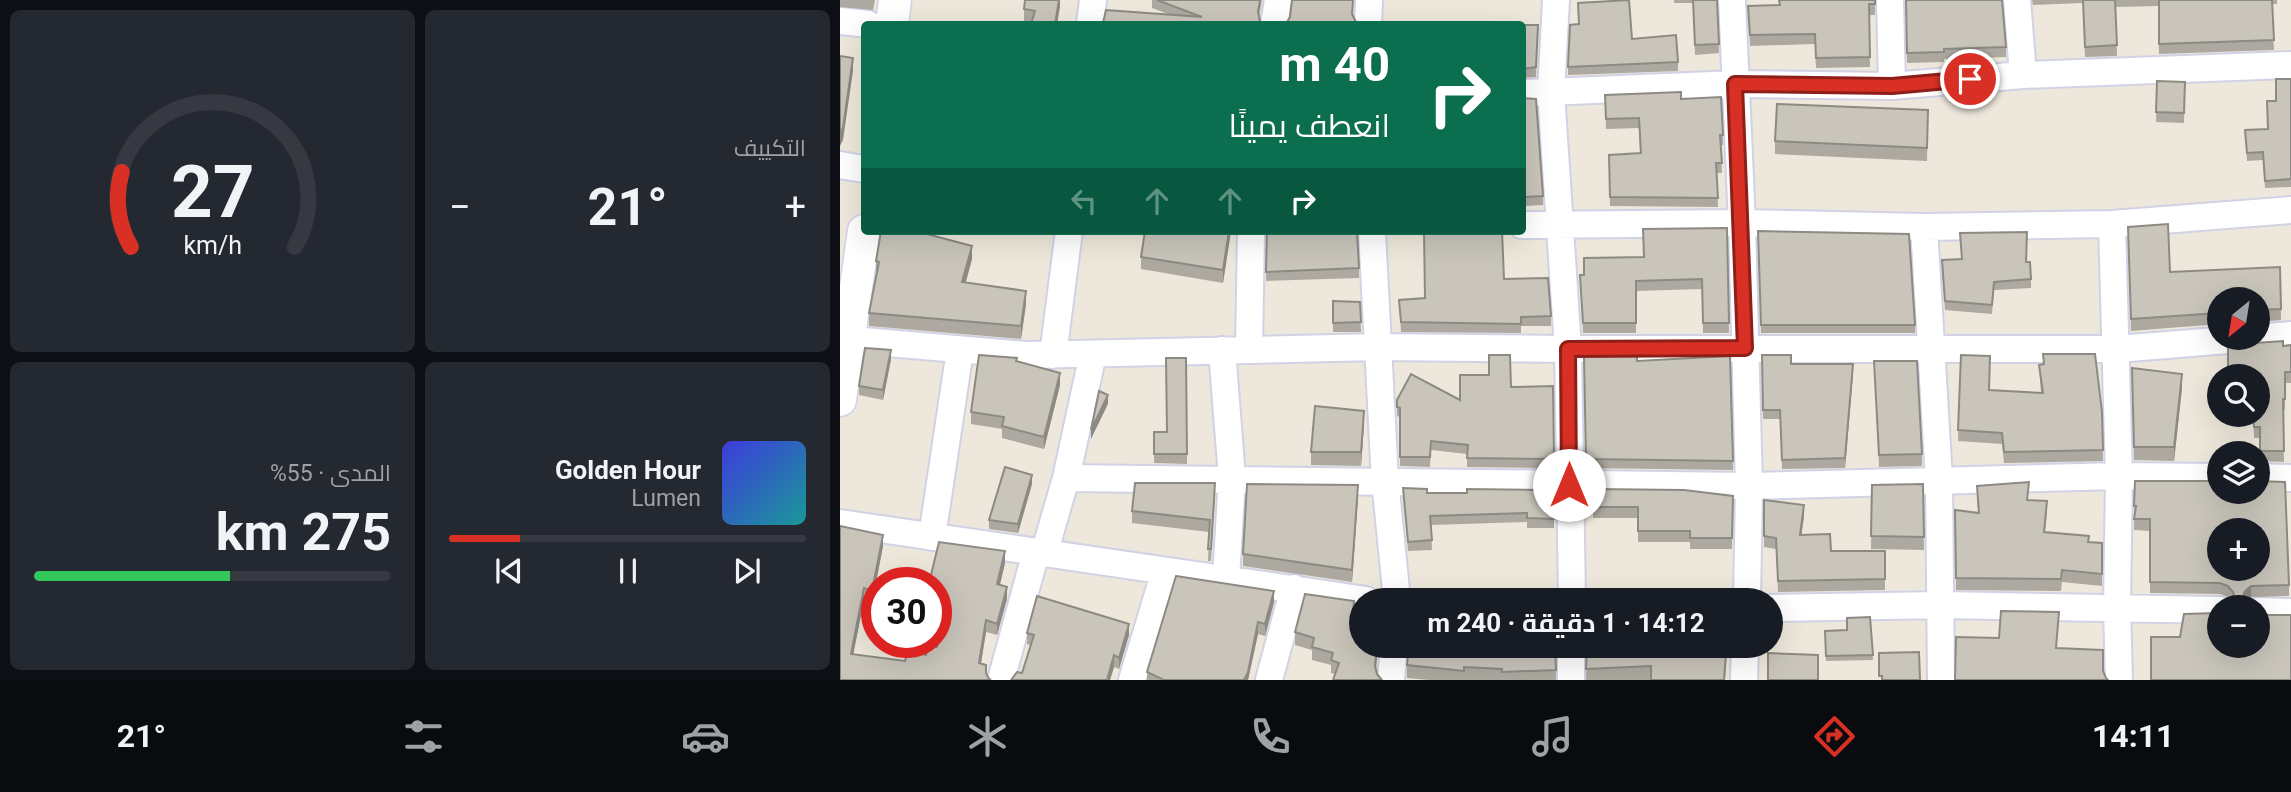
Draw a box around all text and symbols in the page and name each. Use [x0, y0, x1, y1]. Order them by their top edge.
text: 40 m [1279, 36, 1390, 93]
icon: right [1414, 49, 1505, 140]
pin [1940, 49, 2000, 109]
icon: arrive [1951, 60, 1989, 98]
text: انعطف يمينًا [1228, 107, 1390, 145]
text: التكييف [734, 135, 806, 162]
text: 27 [171, 149, 254, 235]
text: 21° [588, 177, 668, 238]
icon: left [1065, 182, 1103, 220]
icon: ahead [1138, 182, 1176, 220]
icon: ahead [1211, 182, 1249, 220]
icon: right [1284, 182, 1322, 220]
text: − [449, 185, 471, 229]
text: + [784, 185, 806, 229]
text: km/h [183, 231, 242, 260]
north arrow [2207, 287, 2270, 350]
map controls [2207, 287, 2270, 658]
button: search [2207, 364, 2270, 427]
button: layers [2207, 441, 2270, 504]
position arrow [1532, 448, 1606, 522]
text: Golden Hour [555, 455, 701, 485]
text: المدى · 55% [270, 460, 391, 487]
text: Lumen [631, 485, 701, 512]
text: 275 km [216, 502, 391, 563]
button: + [2207, 518, 2270, 581]
icon: previous [490, 552, 528, 590]
icon: pause [609, 552, 647, 590]
icon: next [728, 552, 766, 590]
speed limit sign: 30 [861, 567, 952, 658]
button: − [2207, 595, 2270, 658]
text: 14:12 · 1 دقيقة · 240 m [1427, 608, 1705, 638]
icon: filters [399, 712, 448, 761]
icon: car [681, 712, 730, 761]
icon: climate [963, 712, 1012, 761]
icon: phone [1246, 712, 1295, 761]
icon: music [1528, 712, 1577, 761]
icon: directions [1810, 712, 1859, 761]
text: 21° [117, 717, 166, 755]
text: 14:11 [2092, 717, 2174, 755]

